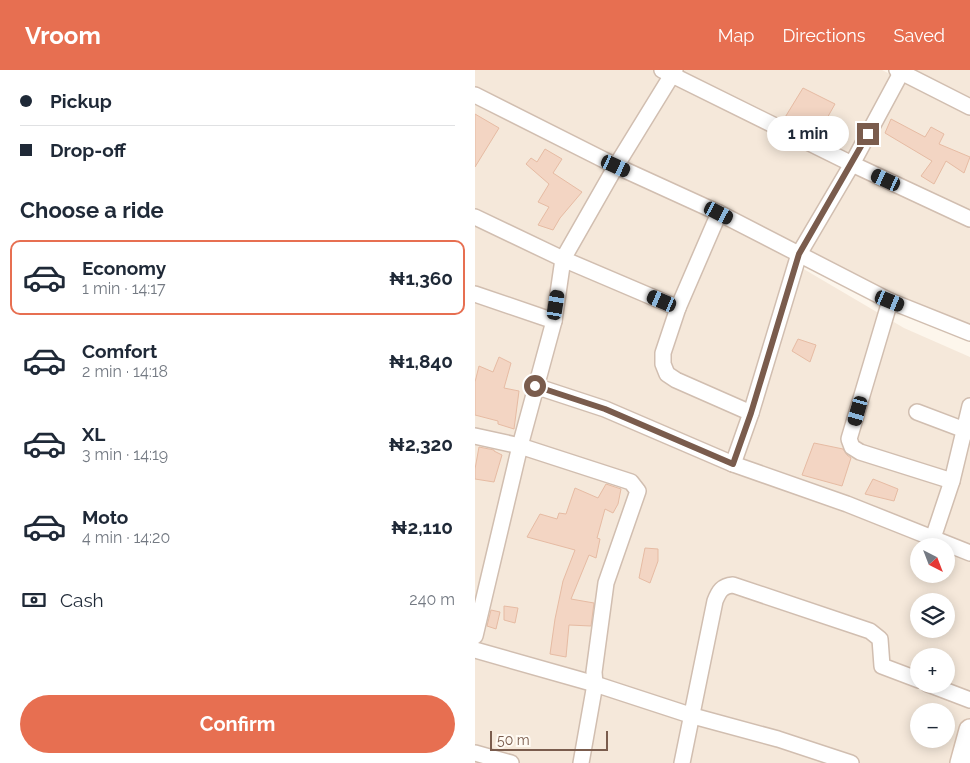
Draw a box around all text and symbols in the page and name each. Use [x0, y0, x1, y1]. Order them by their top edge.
text: Vroom [25, 21, 101, 50]
text: Map [718, 25, 754, 46]
text: Directions [782, 25, 866, 46]
text: Saved [894, 25, 945, 46]
text: Pickup [50, 90, 112, 112]
callout: 1 min [768, 116, 851, 152]
route end [857, 123, 879, 145]
text: 1 min [788, 124, 828, 143]
text: Drop-off [50, 139, 126, 161]
car [599, 153, 632, 179]
car [869, 167, 902, 193]
text: Choose a ride [20, 197, 164, 223]
car [702, 200, 735, 226]
icon: car [22, 255, 67, 300]
text: Economy [82, 257, 166, 279]
text: ₦1,360 [389, 267, 453, 289]
text: 1 min · 14:17 [82, 279, 166, 298]
car [645, 288, 678, 314]
car [873, 288, 906, 314]
car [546, 289, 565, 321]
icon: car [22, 338, 67, 383]
text: Comfort [82, 340, 157, 362]
text: ₦1,840 [389, 350, 453, 372]
text: 2 min · 14:18 [82, 362, 168, 381]
route start [524, 375, 546, 397]
car [846, 395, 869, 427]
icon: car [22, 421, 67, 466]
text: XL [82, 423, 105, 445]
text: ₦2,320 [389, 433, 453, 455]
text: 3 min · 14:19 [82, 445, 168, 464]
icon: car [22, 504, 67, 549]
text: Moto [82, 506, 128, 528]
text: ₦2,110 [391, 516, 453, 538]
text: 4 min · 14:20 [82, 528, 170, 547]
north arrow [910, 538, 955, 582]
map controls [910, 538, 955, 748]
icon: cash [20, 586, 48, 614]
text: Cash [60, 589, 104, 611]
text: 240 m [409, 590, 455, 609]
button: layers [910, 593, 955, 638]
button: + [910, 648, 955, 693]
button: Confirm [20, 695, 455, 753]
button: − [910, 703, 955, 748]
scale bar [490, 728, 607, 751]
text: 50 m [497, 732, 530, 748]

